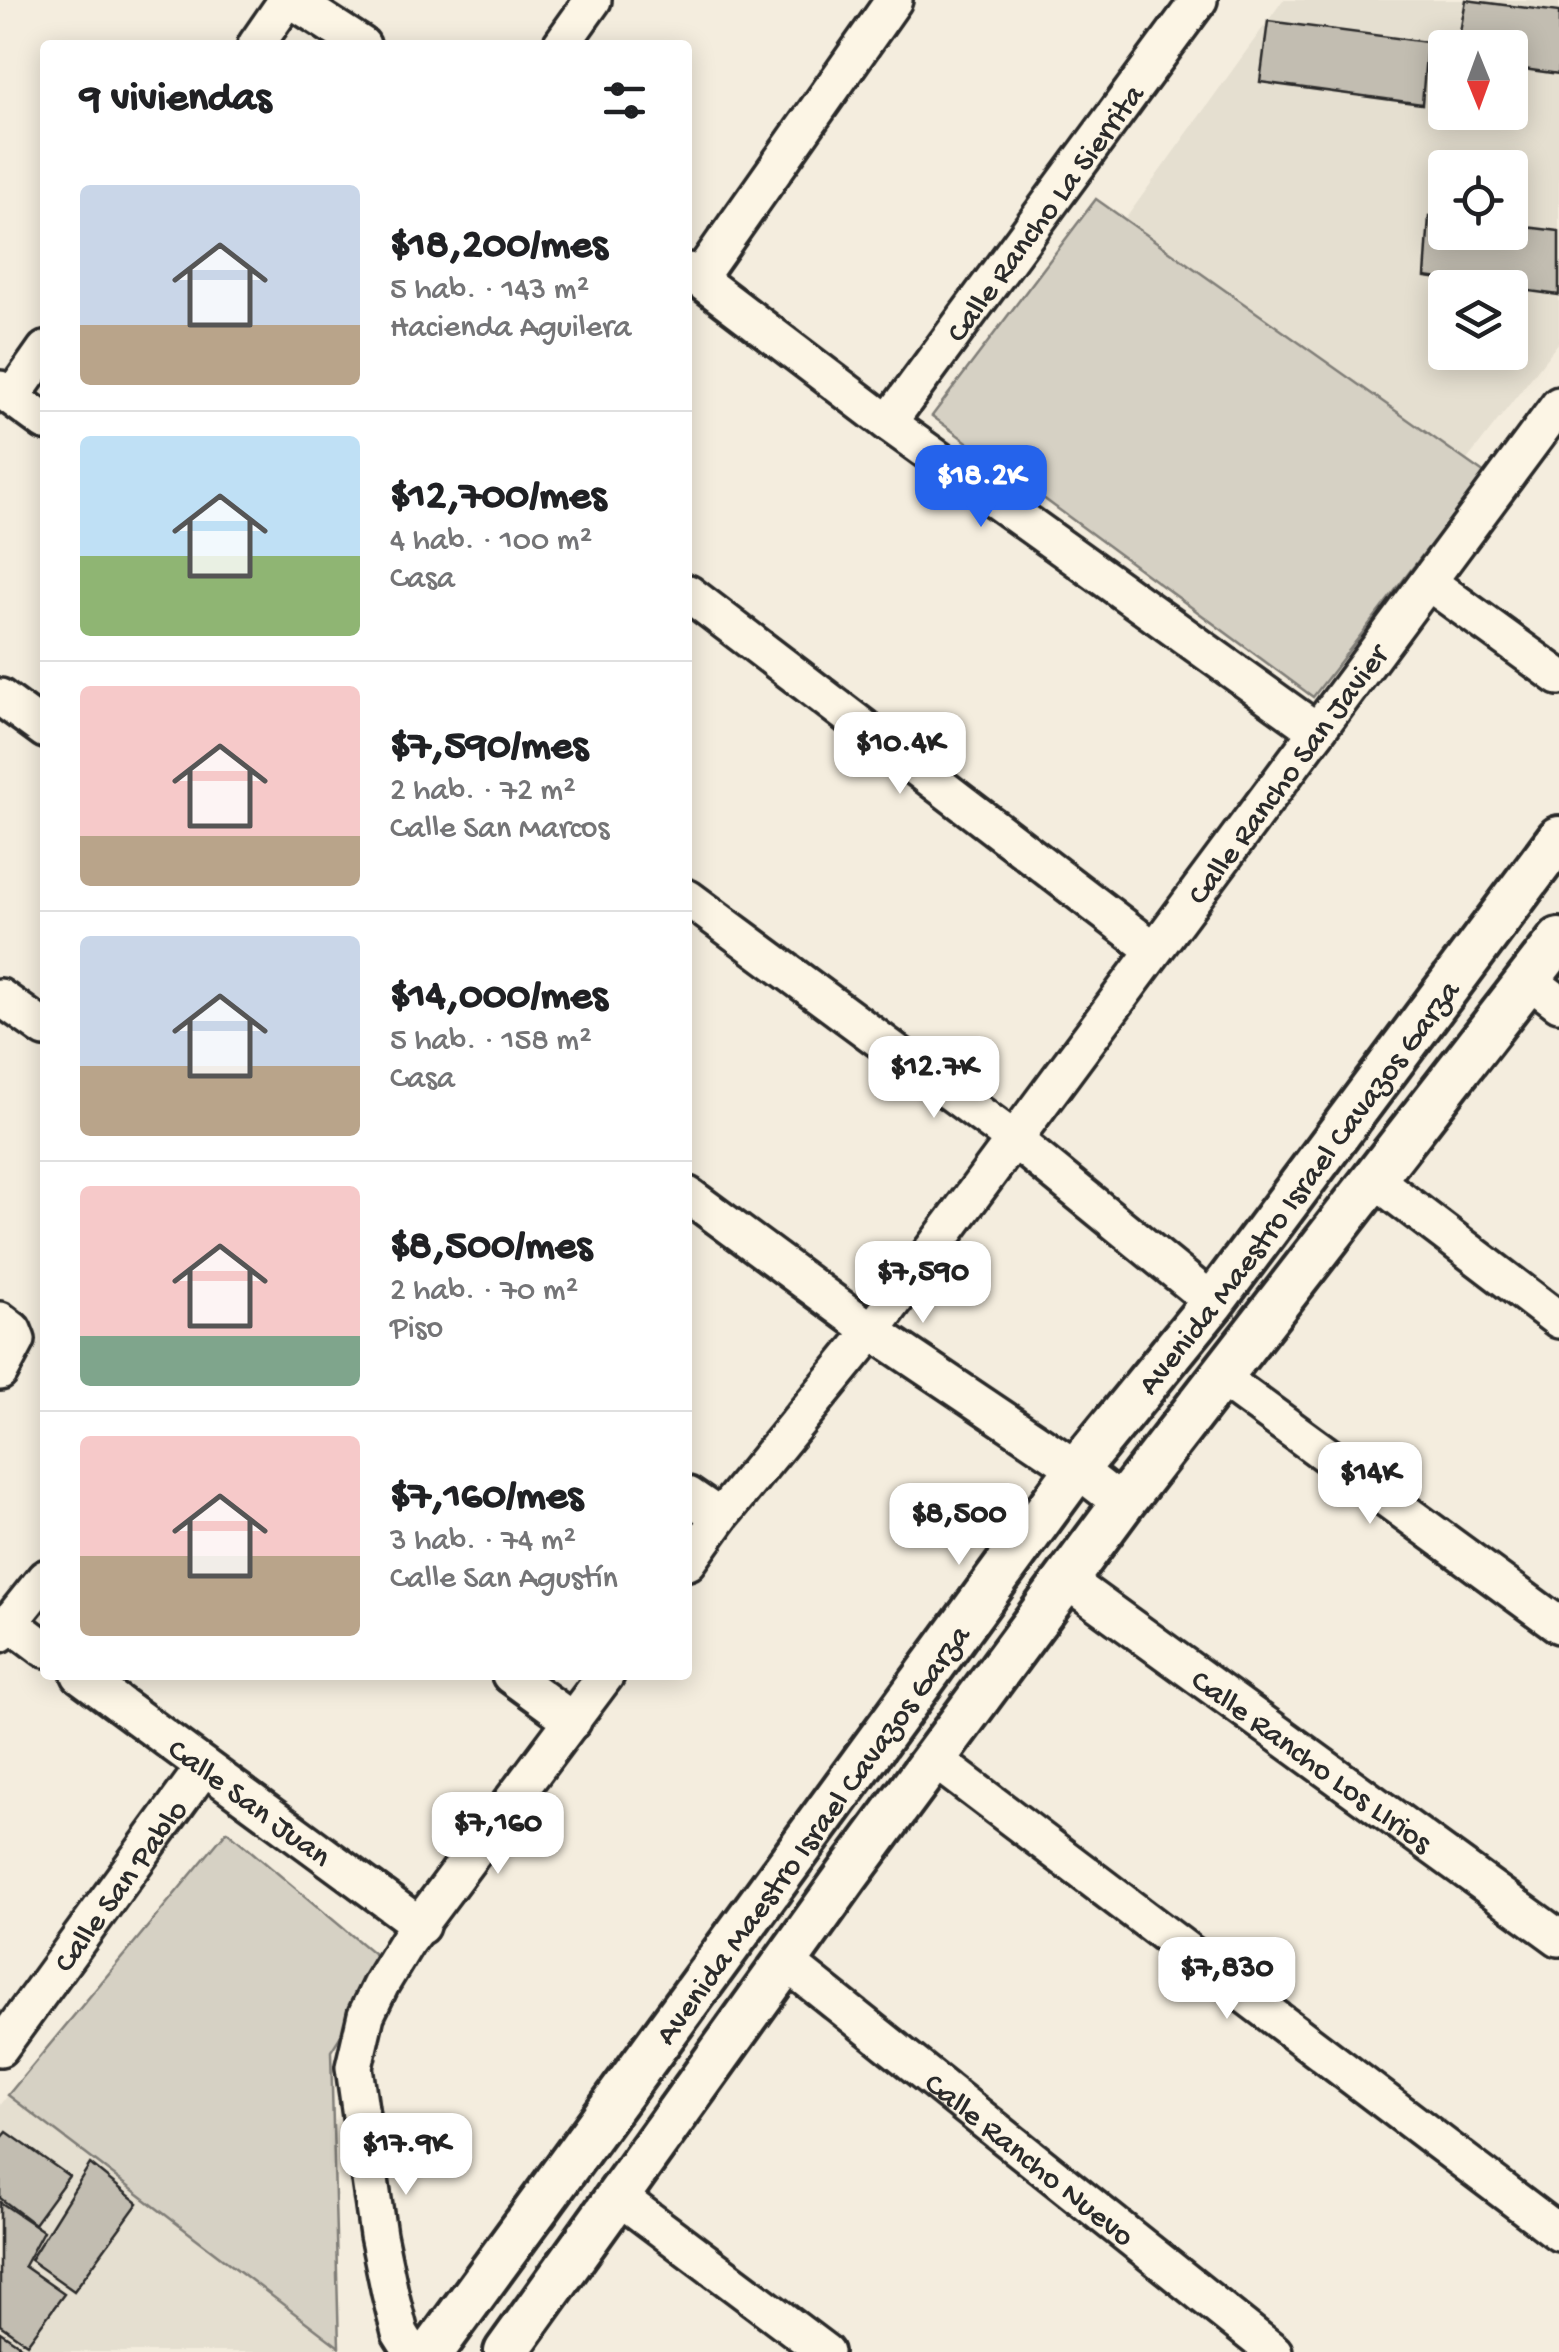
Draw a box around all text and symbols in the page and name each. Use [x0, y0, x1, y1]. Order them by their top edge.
north arrow [1428, 30, 1528, 130]
map controls [1428, 30, 1528, 370]
icon: filters [597, 73, 652, 128]
text: 9 viviendas [80, 76, 271, 125]
street label: Calle Rancho La Sierrita [940, 77, 1155, 351]
button: locate [1428, 150, 1528, 250]
text: $18,200/mes [390, 223, 607, 272]
icon: home [160, 225, 280, 345]
button: layers [1428, 270, 1528, 370]
text: 5 hab. · 143 m² [390, 272, 589, 310]
text: Hacienda Aguilera [390, 310, 631, 348]
pin: $18.2K [900, 445, 1062, 530]
text: $18.2K [937, 458, 1025, 496]
text: $12,700/mes [390, 474, 606, 523]
icon: home [160, 476, 280, 596]
text: 4 hab. · 100 m² [390, 523, 592, 561]
text: Casa [390, 561, 455, 599]
street label: Calle Rancho San Javier [1181, 636, 1400, 914]
pin: $10.4K [819, 712, 981, 797]
text: $7,590/mes [390, 724, 588, 773]
text: $10.4K [856, 725, 944, 763]
icon: home [160, 726, 280, 846]
text: 2 hab. · 72 m² [390, 773, 576, 811]
text: Calle San Marcos [390, 811, 609, 849]
street label: Avenida Maestro Israel Cavazos Garza [1131, 973, 1471, 1404]
text: $14,000/mes [390, 974, 608, 1023]
icon: home [160, 976, 280, 1096]
text: 5 hab. · 158 m² [390, 1023, 592, 1061]
pin: $12.7K [853, 1036, 1015, 1121]
text: $12.7K [890, 1049, 978, 1087]
text: Casa [390, 1061, 455, 1099]
text: $8,500/mes [390, 1224, 592, 1273]
icon: home [160, 1226, 280, 1346]
pin: $7,590 [842, 1241, 1004, 1326]
text: $7,590 [877, 1254, 969, 1292]
text: 2 hab. · 70 m² [390, 1273, 578, 1311]
text: Piso [390, 1311, 443, 1349]
pin: $14K [1311, 1442, 1429, 1527]
text: $14K [1340, 1455, 1400, 1493]
text: $7,160/mes [390, 1474, 583, 1523]
icon: home [160, 1476, 280, 1596]
pin: $8,500 [878, 1483, 1040, 1568]
text: $8,500 [911, 1496, 1007, 1534]
text: 3 hab. · 74 m² [390, 1523, 576, 1561]
text: Calle San Agustín [390, 1561, 618, 1599]
street label: Avenida Maestro Israel Cavazos Garza [649, 1618, 981, 2054]
street label: Calle Rancho Los LIrios [1182, 1663, 1439, 1864]
street label: Calle San Juan [159, 1732, 337, 1877]
pin: $7,160 [417, 1792, 579, 1877]
street label: Calle San Pablo [47, 1794, 198, 1981]
text: $7,160 [454, 1805, 542, 1843]
pin: $7,830 [1146, 1937, 1308, 2022]
text: $7,830 [1180, 1950, 1274, 1988]
street label: Calle Rancho Nuevo [915, 2066, 1140, 2257]
pin: $17.9K [325, 2113, 487, 2198]
text: $17.9K [362, 2126, 450, 2164]

